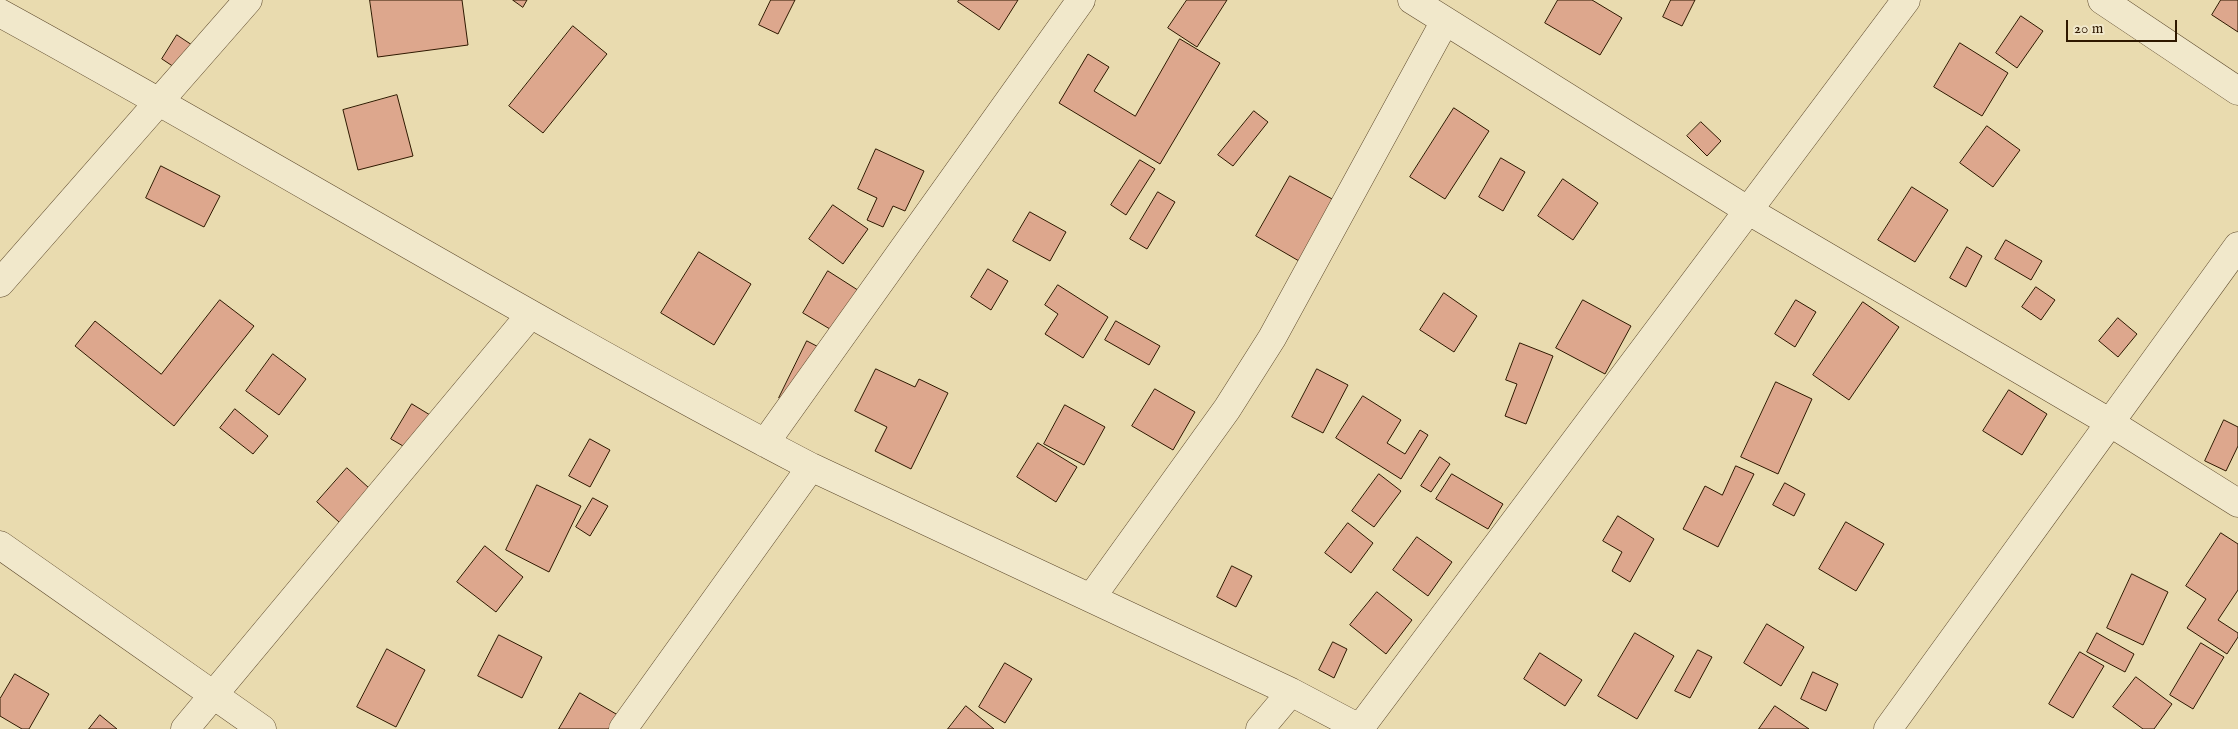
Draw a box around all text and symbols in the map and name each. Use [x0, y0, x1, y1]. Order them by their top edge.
scale bar [2068, 10, 2179, 42]
text: 20 m [2074, 19, 2103, 38]

